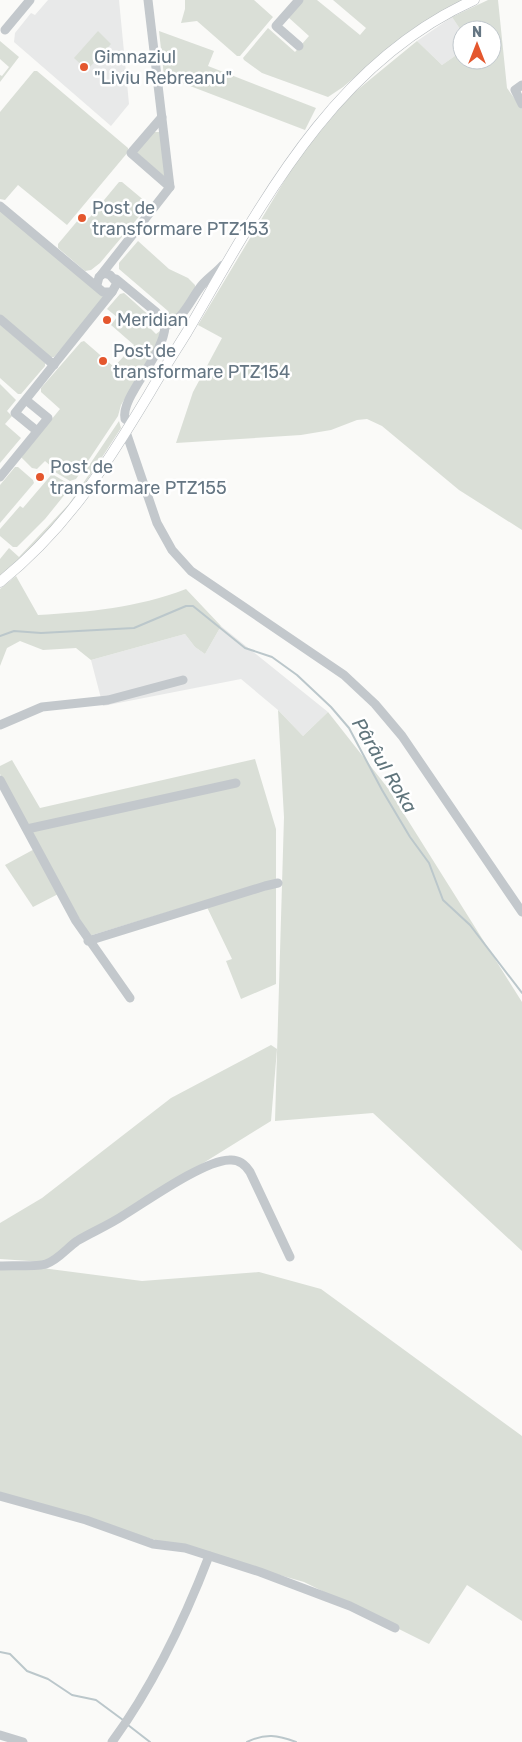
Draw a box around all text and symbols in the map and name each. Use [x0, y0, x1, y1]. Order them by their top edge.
north arrow [452, 20, 502, 70]
text: N [472, 24, 482, 41]
place label: Gimnaziul "Liviu Rebreanu" [94, 46, 232, 89]
marker: Gimnaziul "Liviu Rebreanu" [78, 61, 90, 73]
place label: Post de transformare PTZ153 [92, 197, 269, 240]
marker: Post de transformare PTZ153 [76, 212, 88, 224]
place label: Meridian [117, 309, 188, 331]
marker: Meridian [101, 314, 113, 326]
place label: Post de transformare PTZ154 [113, 340, 290, 383]
marker: Post de transformare PTZ154 [97, 355, 109, 367]
place label: Post de transformare PTZ155 [50, 456, 227, 499]
marker: Post de transformare PTZ155 [34, 471, 46, 483]
water label: Pârâul Roka [347, 714, 422, 817]

